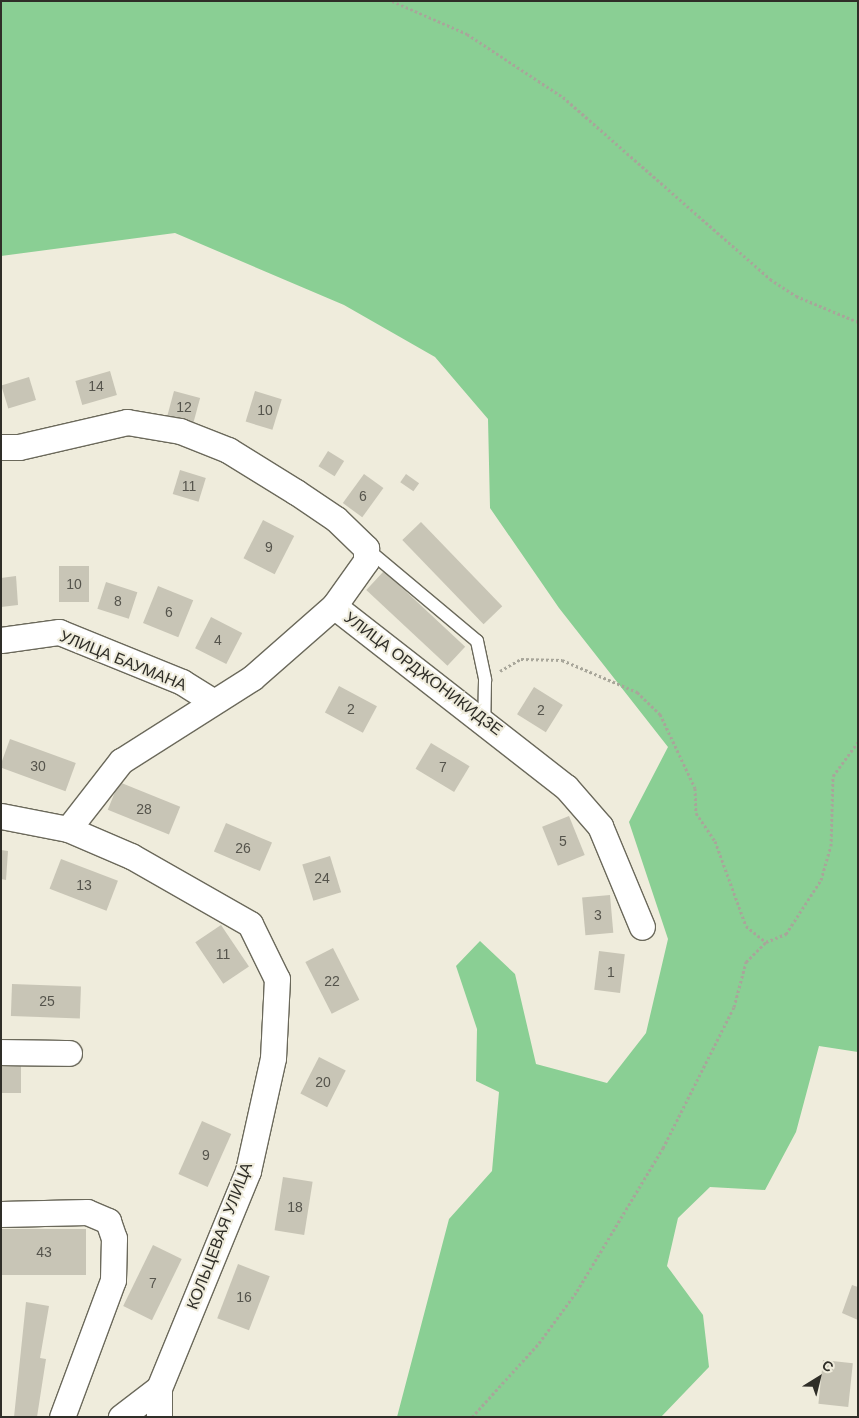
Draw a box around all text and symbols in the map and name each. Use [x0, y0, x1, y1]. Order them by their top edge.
house number: 14 [88, 378, 104, 394]
house number: 12 [176, 399, 192, 415]
house number: 10 [257, 402, 273, 418]
house number: 11 [182, 478, 196, 494]
house number: 6 [359, 488, 367, 504]
house number: 9 [265, 539, 273, 555]
house number: 10 [66, 576, 82, 592]
house number: 8 [114, 593, 122, 609]
house number: 6 [165, 604, 173, 620]
street label: УЛИЦА ОРДЖОНИКИДЗЕ [340, 608, 506, 740]
street label: УЛИЦА БАУМАНА [57, 627, 189, 695]
house number: 4 [214, 632, 222, 648]
house number: 2 [347, 701, 355, 717]
house number: 2 [537, 702, 545, 718]
house number: 30 [30, 758, 46, 774]
house number: 7 [439, 759, 447, 775]
house number: 28 [136, 801, 152, 817]
house number: 5 [559, 833, 567, 849]
house number: 26 [235, 840, 251, 856]
house number: 24 [314, 870, 330, 886]
house number: 13 [76, 877, 92, 893]
house number: 3 [594, 907, 602, 923]
house number: 11 [216, 946, 230, 962]
house number: 1 [607, 964, 615, 980]
house number: 22 [324, 973, 340, 989]
house number: 25 [39, 993, 55, 1009]
house number: 20 [315, 1074, 331, 1090]
house number: 9 [202, 1147, 210, 1163]
street label: КОЛЬЦЕВАЯ УЛИЦА [183, 1160, 257, 1312]
house number: 18 [287, 1199, 303, 1215]
house number: 43 [36, 1244, 52, 1260]
house number: 7 [149, 1275, 157, 1291]
house number: 16 [236, 1289, 252, 1305]
north arrow [794, 1353, 844, 1403]
text: С [819, 1356, 837, 1375]

